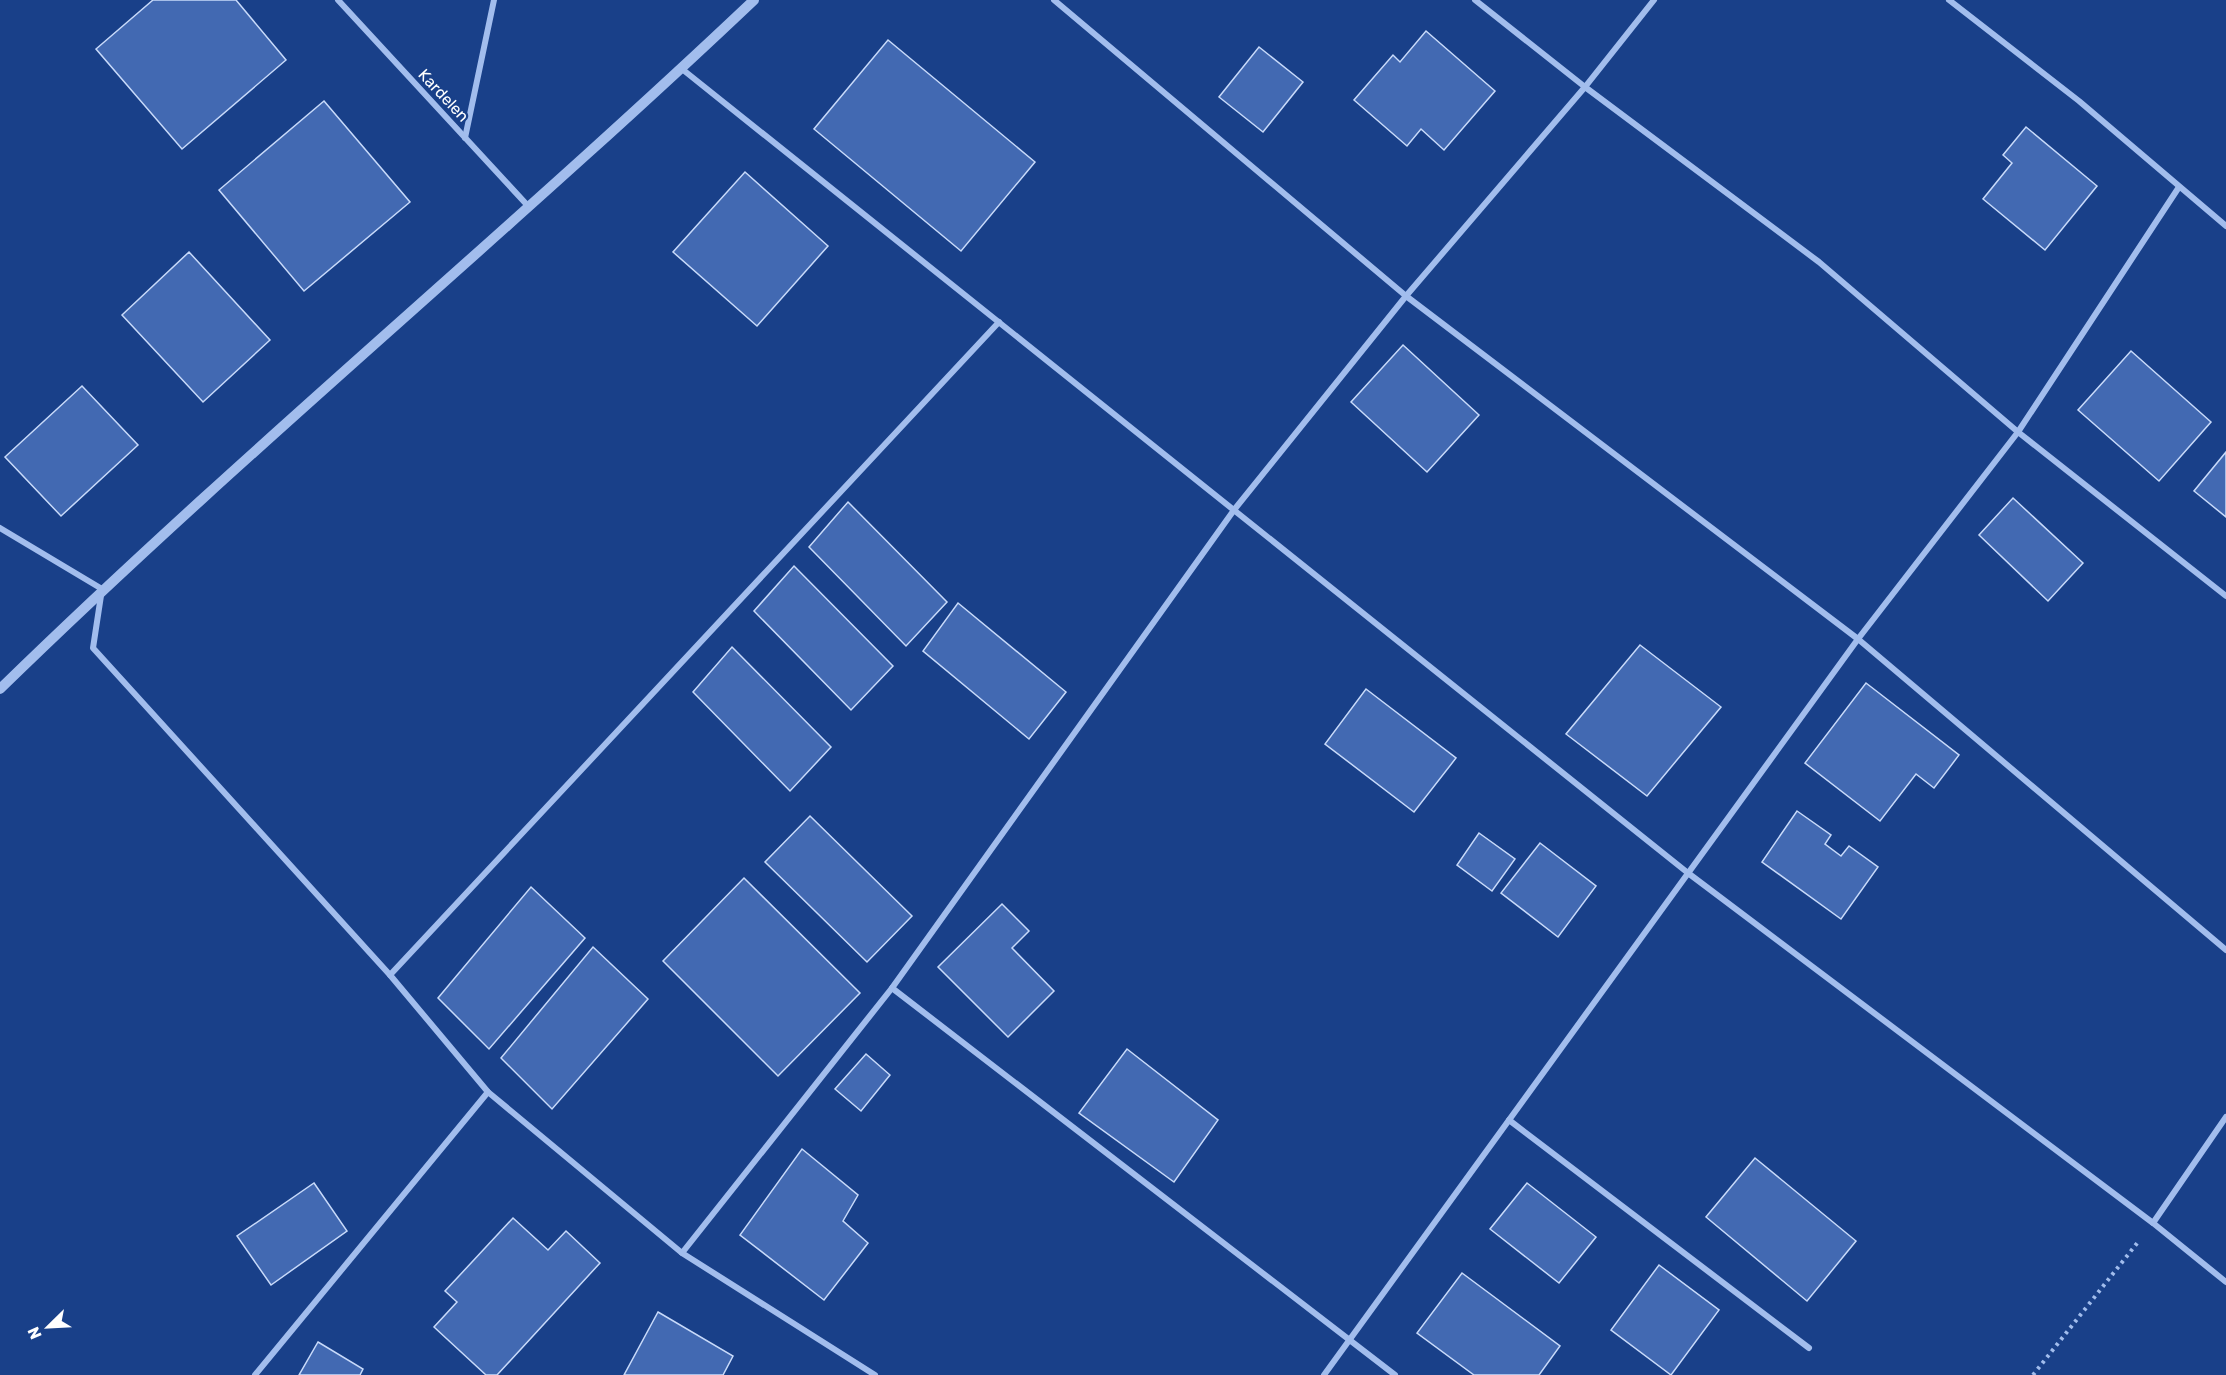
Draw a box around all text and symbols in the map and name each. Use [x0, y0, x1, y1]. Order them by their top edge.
street label: Kardelen [414, 65, 473, 126]
north arrow [18, 1297, 78, 1357]
text: N [24, 1324, 46, 1342]

